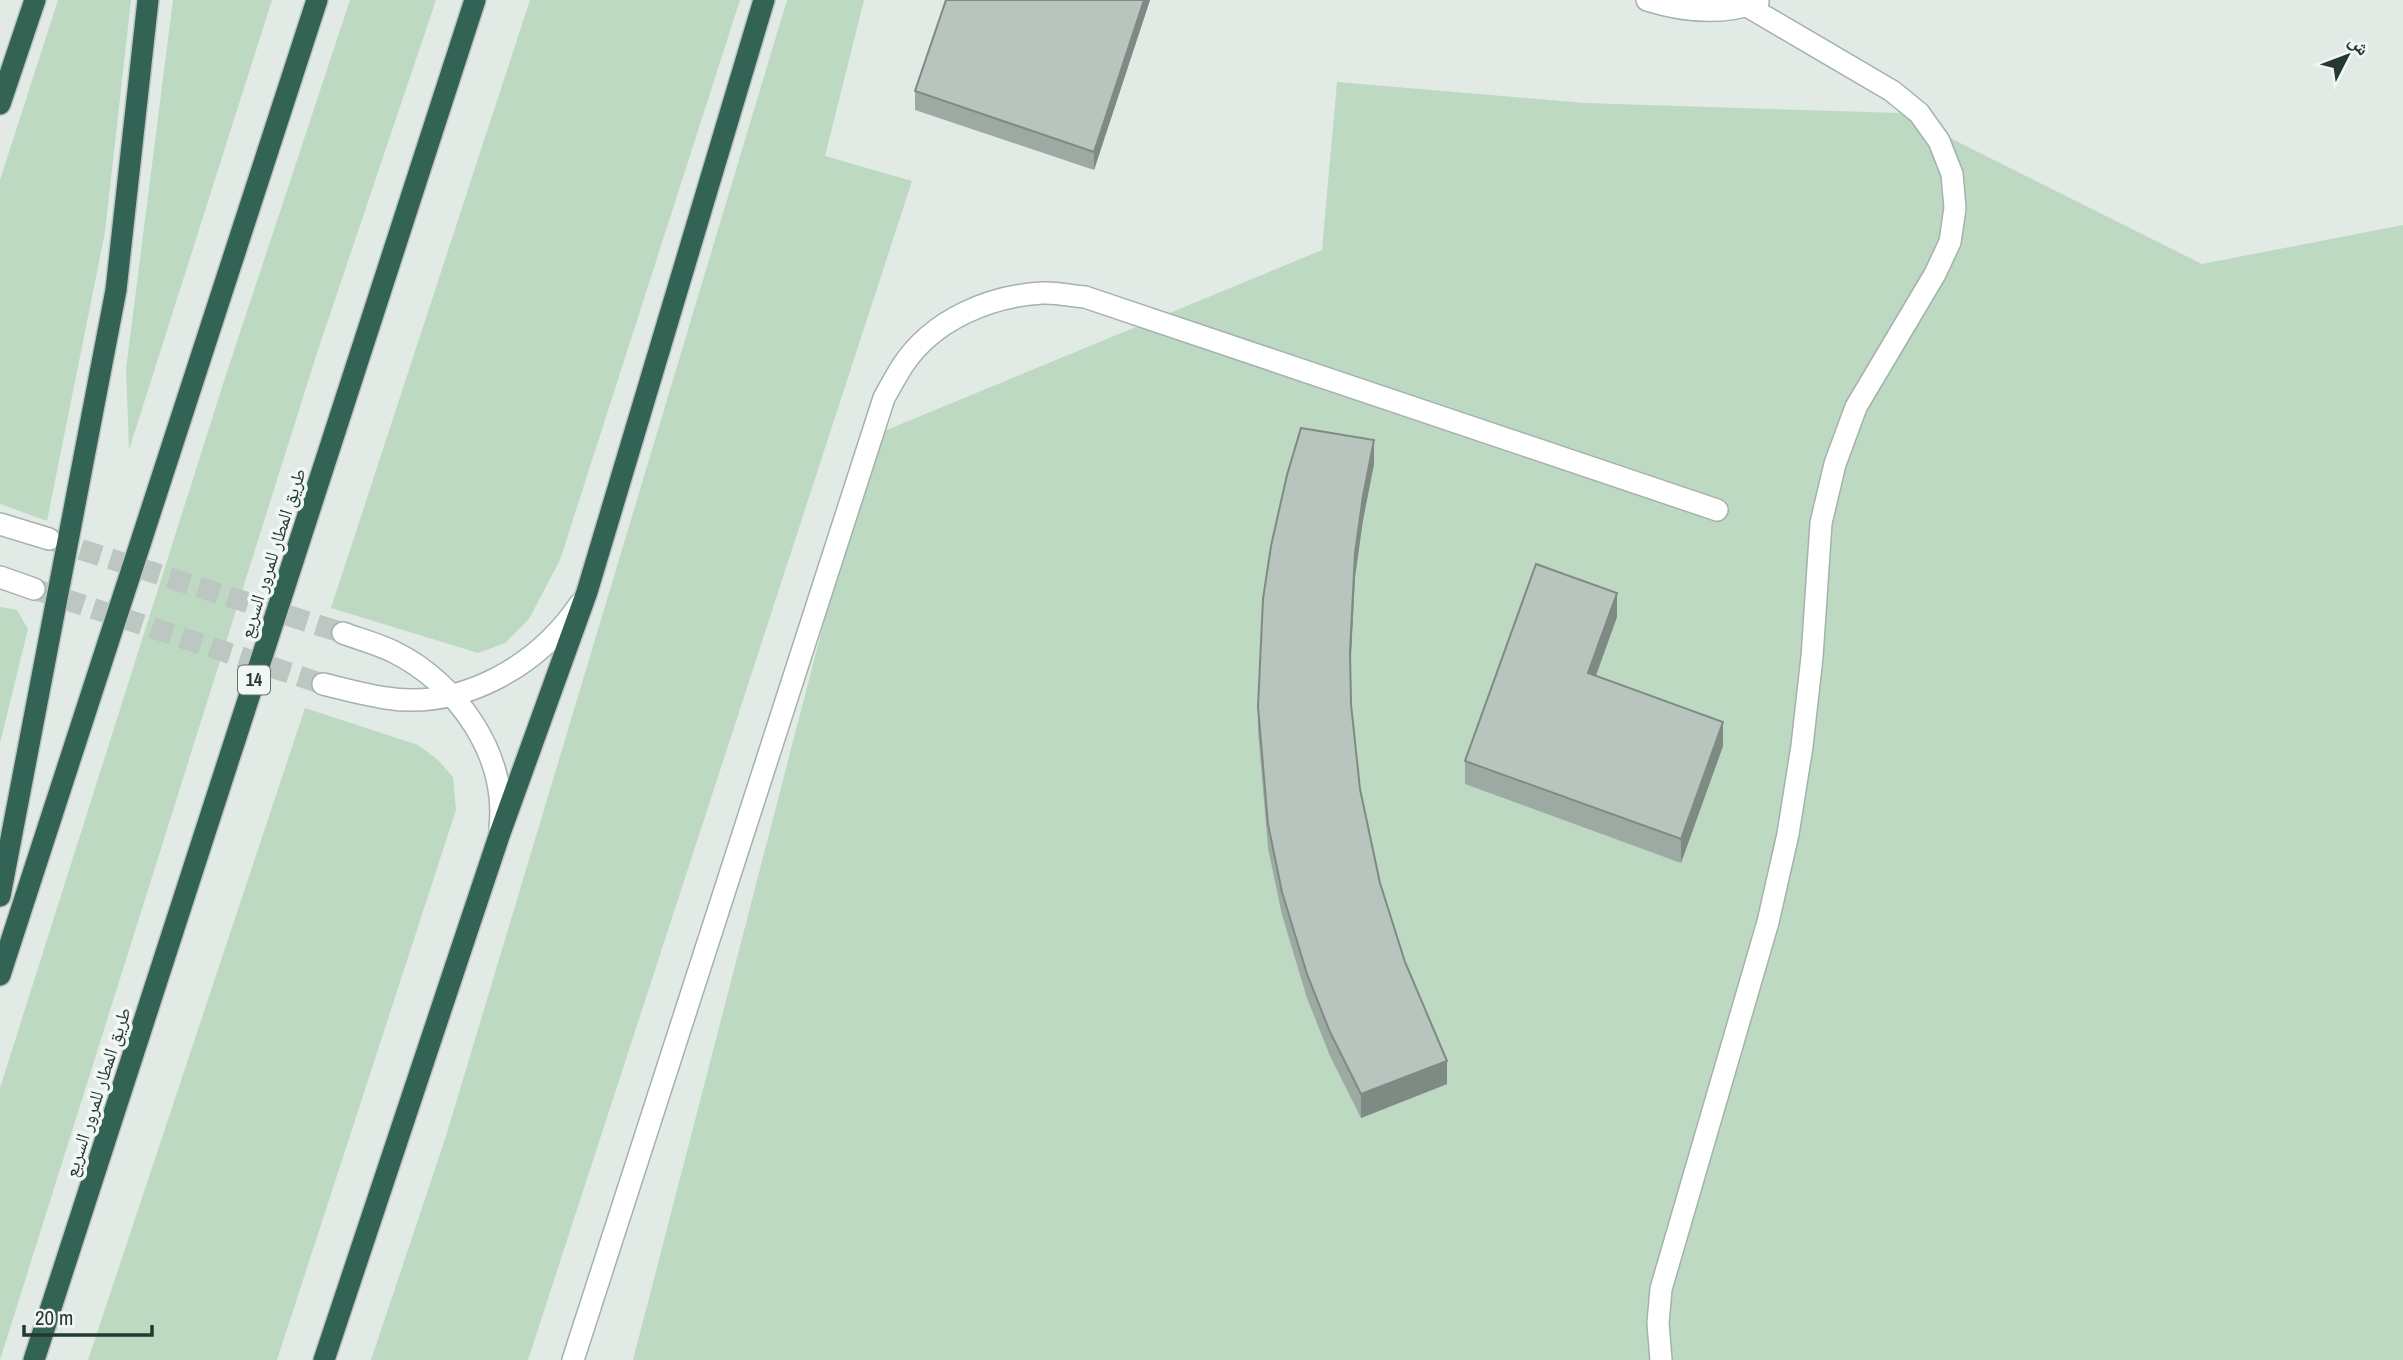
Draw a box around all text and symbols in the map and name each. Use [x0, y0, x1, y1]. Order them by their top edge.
north arrow [2312, 21, 2382, 91]
text: ش [2343, 28, 2376, 61]
street label: طريق المطار للمرور السريع [232, 465, 312, 641]
road number: 14 [238, 666, 270, 694]
street label: طريق المطار للمرور السريع [57, 1004, 137, 1180]
scale bar [24, 1294, 152, 1338]
text: 20 m [35, 1303, 73, 1332]

